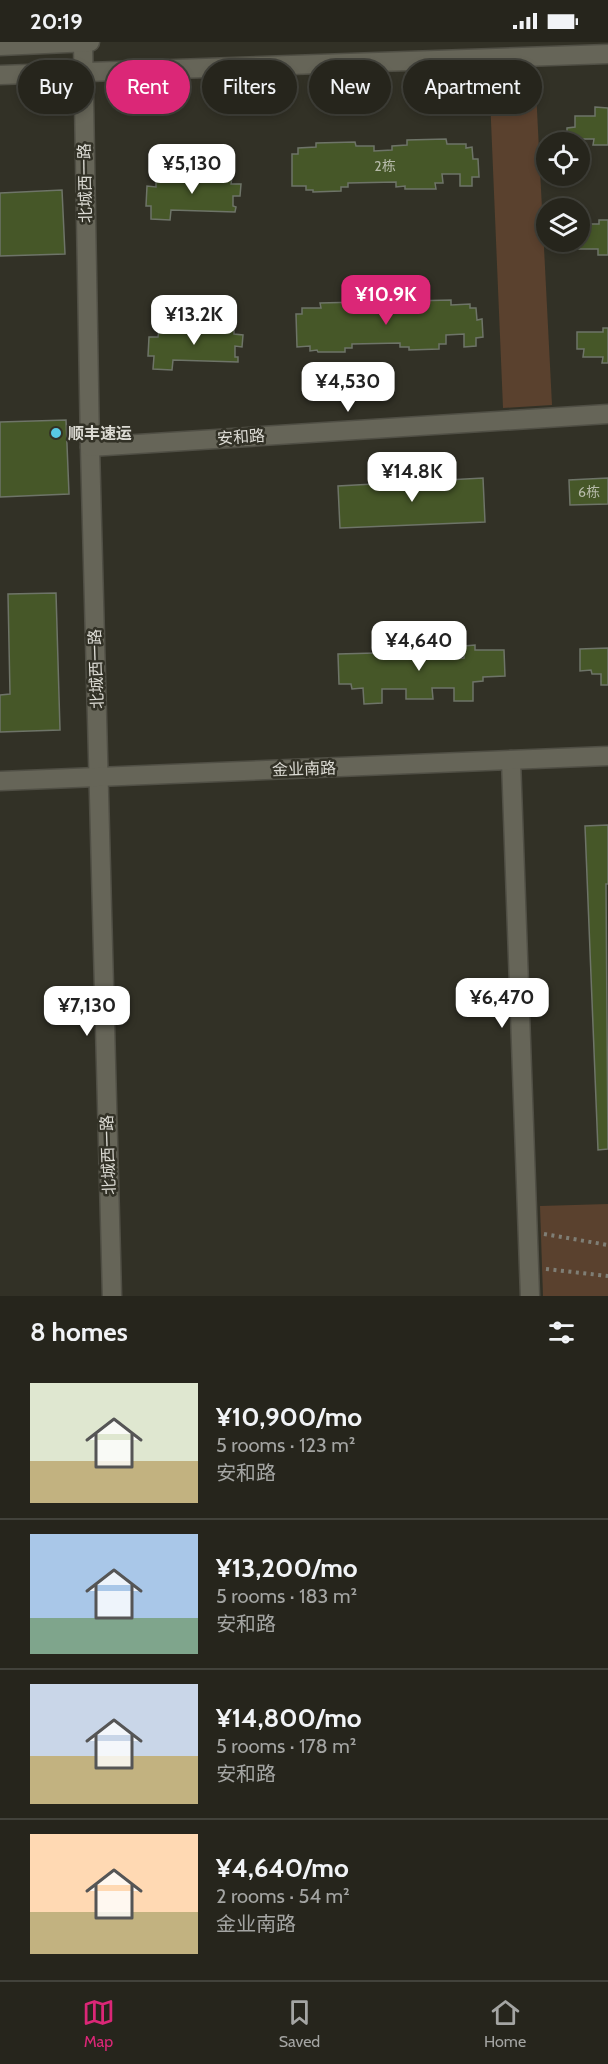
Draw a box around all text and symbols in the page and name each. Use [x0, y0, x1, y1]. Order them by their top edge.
text: 20:19 [30, 8, 83, 35]
chip: Buy [18, 60, 94, 114]
chip: Rent [106, 60, 190, 114]
chip: Filters [202, 60, 297, 114]
chip: New [309, 60, 391, 114]
chip: Apartment [403, 60, 542, 114]
map controls [536, 132, 590, 252]
button: locate [536, 132, 590, 186]
street label: 北城西一路 [75, 143, 95, 223]
pin: ¥5,130 [143, 144, 241, 195]
text: ¥5,130 [162, 151, 222, 175]
house number: 2栋 [374, 157, 396, 175]
button: layers [536, 198, 590, 252]
pin: ¥10.9K [337, 275, 435, 326]
text: ¥10.9K [355, 282, 417, 306]
pin: ¥13.2K [145, 295, 243, 346]
text: ¥13.2K [165, 302, 223, 326]
pin: ¥4,530 [299, 362, 397, 413]
text: ¥4,530 [316, 369, 380, 393]
place label: 顺丰速运 [68, 424, 132, 443]
marker: 顺丰速运 [49, 426, 63, 440]
street label: 安和路 [216, 426, 266, 448]
pin: ¥14.8K [363, 452, 461, 503]
text: ¥14.8K [382, 459, 442, 483]
house number: 6栋 [578, 483, 600, 501]
pin: ¥4,640 [370, 621, 468, 672]
text: ¥4,640 [386, 628, 452, 652]
street label: 北城西一路 [85, 629, 107, 709]
street label: 金业南路 [272, 758, 336, 780]
pin: ¥6,470 [453, 978, 551, 1029]
text: ¥6,470 [470, 985, 534, 1009]
pin: ¥7,130 [38, 986, 136, 1037]
text: ¥7,130 [58, 993, 116, 1017]
street label: 北城西一路 [97, 1115, 119, 1195]
text: 8 homes [30, 1316, 128, 1348]
icon: filters [545, 1316, 578, 1349]
text: ¥10,900/mo [216, 1401, 362, 1433]
icon: home [78, 1407, 150, 1479]
text: 5 rooms · 123 m² [216, 1433, 355, 1457]
text: 安和路 [216, 1461, 276, 1485]
text: ¥13,200/mo [216, 1552, 358, 1584]
icon: home [78, 1558, 150, 1630]
text: 5 rooms · 183 m² [216, 1584, 357, 1608]
text: 安和路 [216, 1612, 276, 1636]
text: ¥14,800/mo [216, 1702, 362, 1734]
icon: home [78, 1708, 150, 1780]
text: 5 rooms · 178 m² [216, 1734, 356, 1758]
text: 安和路 [216, 1762, 276, 1786]
text: ¥4,640/mo [216, 1852, 349, 1884]
icon: home [78, 1858, 150, 1930]
text: 2 rooms · 54 m² [216, 1884, 350, 1908]
text: 金业南路 [216, 1912, 296, 1936]
tab: Map [82, 1996, 115, 2051]
tab: Saved [279, 1996, 320, 2051]
tab: Home [484, 1996, 526, 2051]

